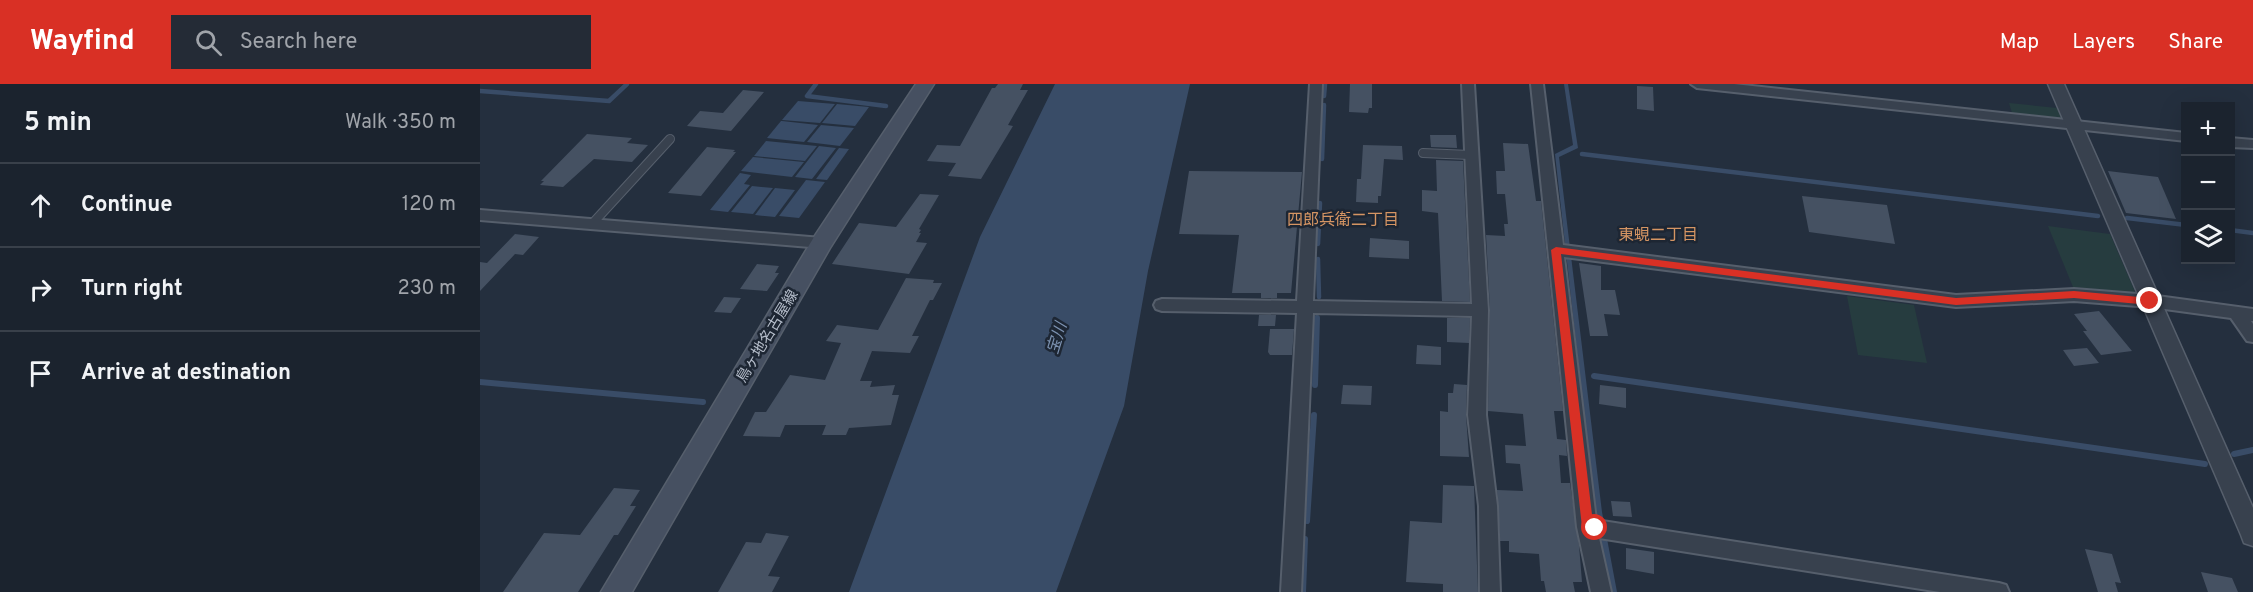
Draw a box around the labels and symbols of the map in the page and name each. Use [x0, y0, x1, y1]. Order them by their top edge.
district label: 四郎兵衛二丁目 [1287, 211, 1399, 231]
district label: 東蜆二丁目 [1618, 226, 1698, 246]
street label: 鳥ヶ地名古屋線 [733, 287, 803, 387]
route end [2136, 287, 2162, 313]
water label: 宝川 [1044, 318, 1073, 357]
route start [1581, 514, 1607, 540]

